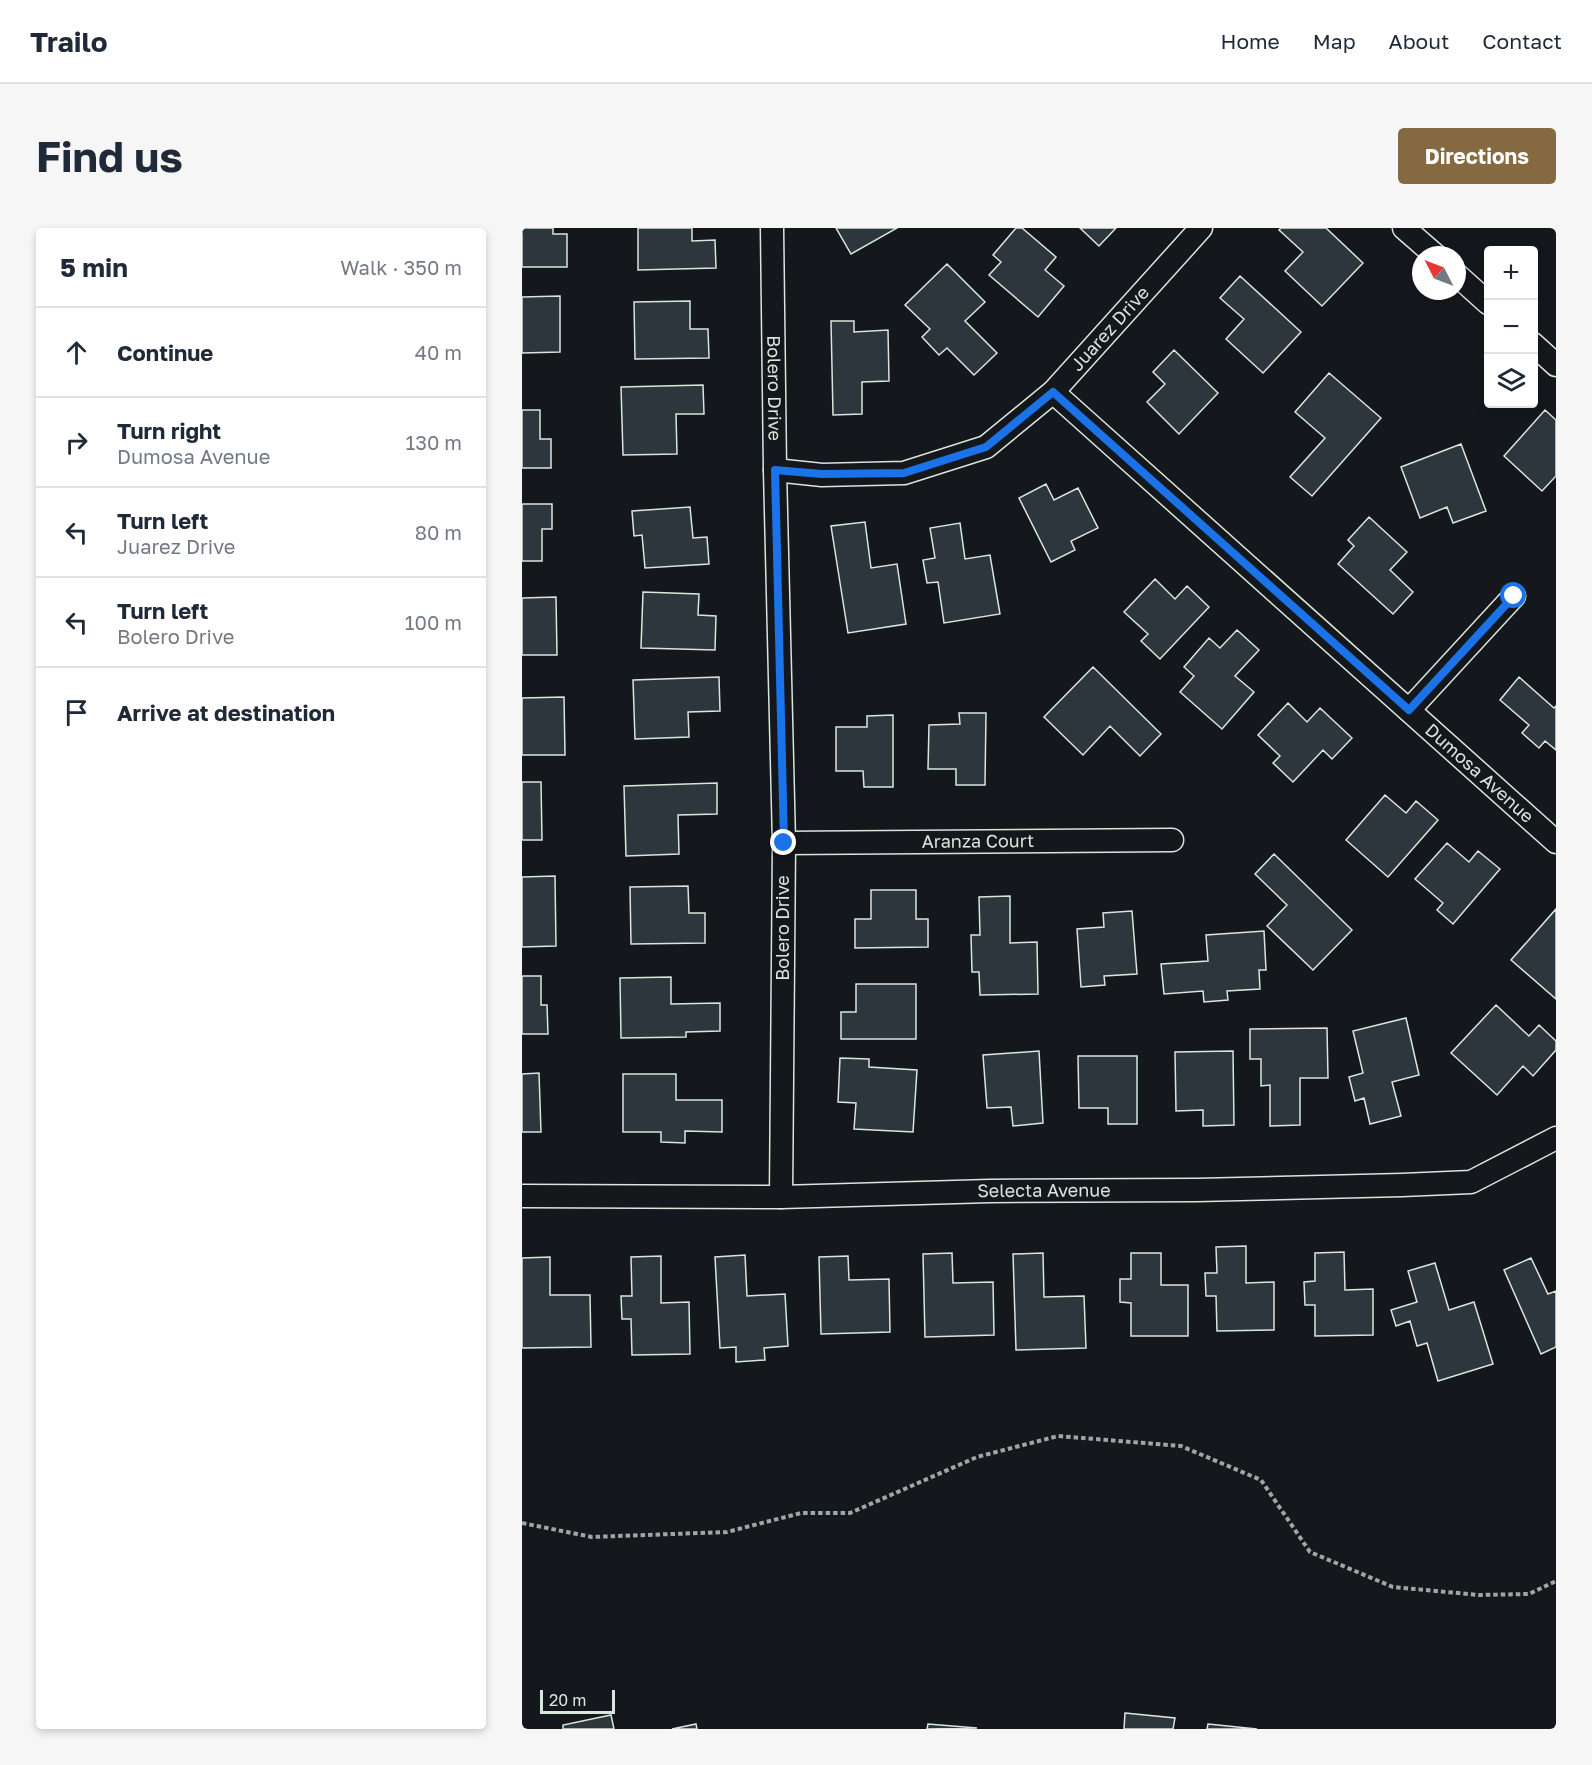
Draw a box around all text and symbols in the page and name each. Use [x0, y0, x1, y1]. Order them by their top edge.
text: Trailo [30, 25, 108, 58]
text: Home [1220, 28, 1280, 54]
text: Map [1313, 28, 1356, 54]
text: About [1389, 28, 1449, 54]
text: Contact [1482, 28, 1562, 54]
button: Directions [1398, 128, 1556, 184]
text: Find us [36, 131, 183, 181]
north arrow [1412, 246, 1466, 300]
map controls [1484, 246, 1538, 408]
button: + [1484, 246, 1538, 300]
text: 5 min [60, 252, 128, 283]
text: Walk · 350 m [340, 255, 462, 279]
street label: Juarez Drive [1065, 281, 1153, 375]
button: − [1484, 300, 1538, 354]
street label: Bolero Drive [763, 335, 787, 441]
icon: ahead [60, 336, 93, 369]
text: Continue [117, 339, 213, 366]
text: 40 m [415, 340, 462, 364]
button: layers [1484, 354, 1538, 408]
text: Turn right [117, 417, 221, 444]
icon: right [60, 426, 93, 459]
text: 130 m [406, 430, 462, 454]
text: Dumosa Avenue [117, 444, 270, 468]
text: Turn left [117, 507, 208, 534]
icon: left [60, 516, 93, 549]
text: 80 m [415, 520, 462, 544]
text: Juarez Drive [117, 534, 235, 558]
route start [1500, 582, 1526, 608]
text: Turn left [117, 597, 208, 624]
icon: left [60, 606, 93, 639]
text: 100 m [405, 610, 462, 634]
text: Bolero Drive [117, 624, 234, 648]
icon: arrive [60, 696, 93, 729]
text: Arrive at destination [117, 699, 335, 726]
street label: Dumosa Avenue [1421, 718, 1539, 827]
route end [770, 829, 796, 855]
street label: Aranza Court [922, 829, 1034, 852]
street label: Bolero Drive [771, 875, 793, 981]
street label: Selecta Avenue [977, 1178, 1111, 1201]
scale bar [540, 1687, 615, 1714]
text: 20 m [549, 1690, 586, 1710]

